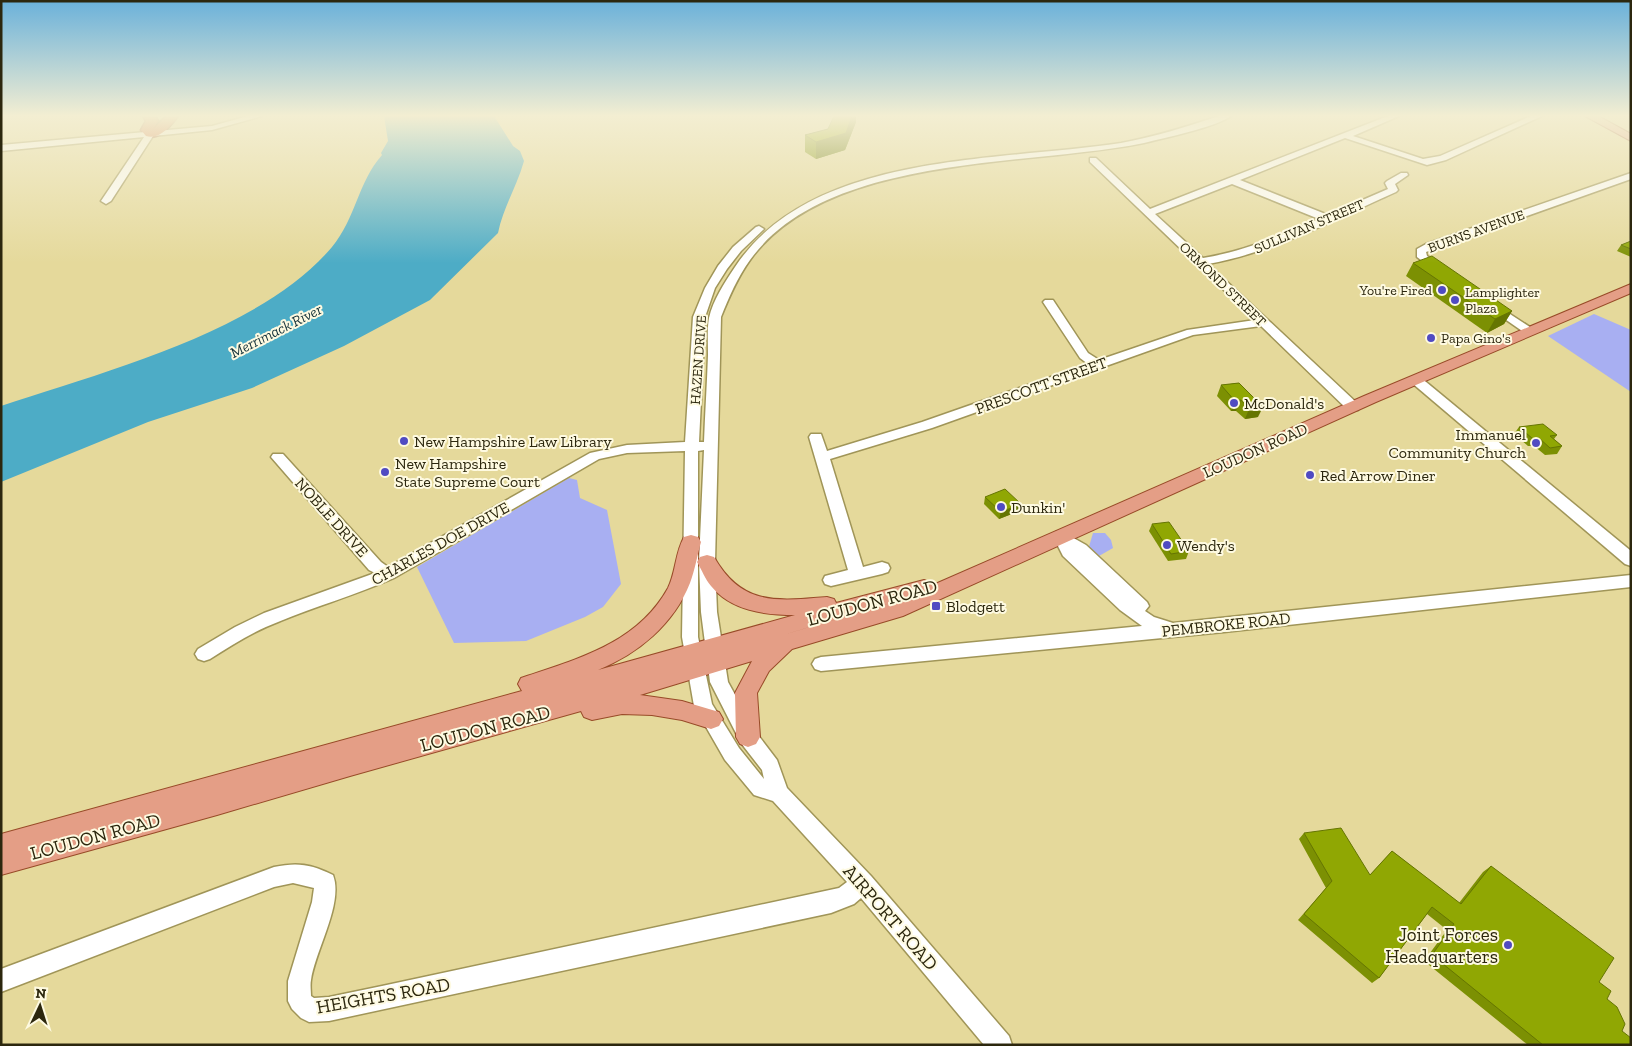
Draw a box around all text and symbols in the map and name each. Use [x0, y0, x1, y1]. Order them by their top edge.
street label: SULLIVAN STREET [1252, 195, 1367, 257]
street label: BURNS AVENUE [1425, 206, 1527, 257]
street label: ORMOND STREET [1176, 239, 1270, 330]
place label: You're Fired [1358, 282, 1432, 299]
marker: You're Fired [1436, 284, 1448, 296]
place label: Lamplighter Plaza [1465, 284, 1540, 317]
marker: Lamplighter Plaza [1449, 294, 1461, 306]
water label: Merrimack River [227, 300, 326, 362]
street label: HAZEN DRIVE [687, 315, 710, 405]
place label: Papa Gino's [1441, 330, 1511, 347]
marker: Papa Gino's [1425, 332, 1437, 344]
street label: PRESCOTT STREET [973, 353, 1110, 418]
place label: McDonald's [1244, 394, 1324, 413]
marker: McDonald's [1228, 397, 1240, 409]
street label: LOUDON ROAD [1200, 419, 1310, 482]
place label: Immanuel Community Church [1389, 425, 1526, 462]
place label: New Hampshire Law Library [414, 432, 613, 451]
marker: New Hampshire Law Library [398, 435, 410, 447]
marker: Immanuel Community Church [1530, 437, 1542, 449]
place label: New Hampshire State Supreme Court [395, 454, 540, 491]
marker: New Hampshire State Supreme Court [379, 466, 391, 478]
place label: Red Arrow Diner [1320, 466, 1436, 485]
marker: Red Arrow Diner [1304, 469, 1316, 481]
street label: NOBLE DRIVE [291, 474, 372, 561]
street label: CHARLES DOE DRIVE [368, 498, 512, 589]
place label: Dunkin' [1011, 498, 1065, 517]
marker: Dunkin' [995, 501, 1007, 513]
place label: Wendy's [1177, 536, 1235, 555]
marker: Wendy's [1161, 539, 1173, 551]
street label: LOUDON ROAD [805, 574, 940, 631]
place label: Blodgett [946, 597, 1005, 616]
marker: Blodgett [930, 600, 942, 612]
street label: PEMBROKE ROAD [1161, 608, 1291, 641]
street label: LOUDON ROAD [418, 700, 553, 757]
street label: LOUDON ROAD [28, 808, 163, 865]
street label: AIRPORT ROAD [838, 860, 943, 975]
place label: Joint Forces Headquarters [1385, 923, 1498, 968]
marker: Joint Forces Headquarters [1502, 939, 1514, 951]
street label: HEIGHTS ROAD [314, 972, 452, 1019]
north arrow [15, 981, 65, 1031]
text: N [35, 985, 47, 1002]

